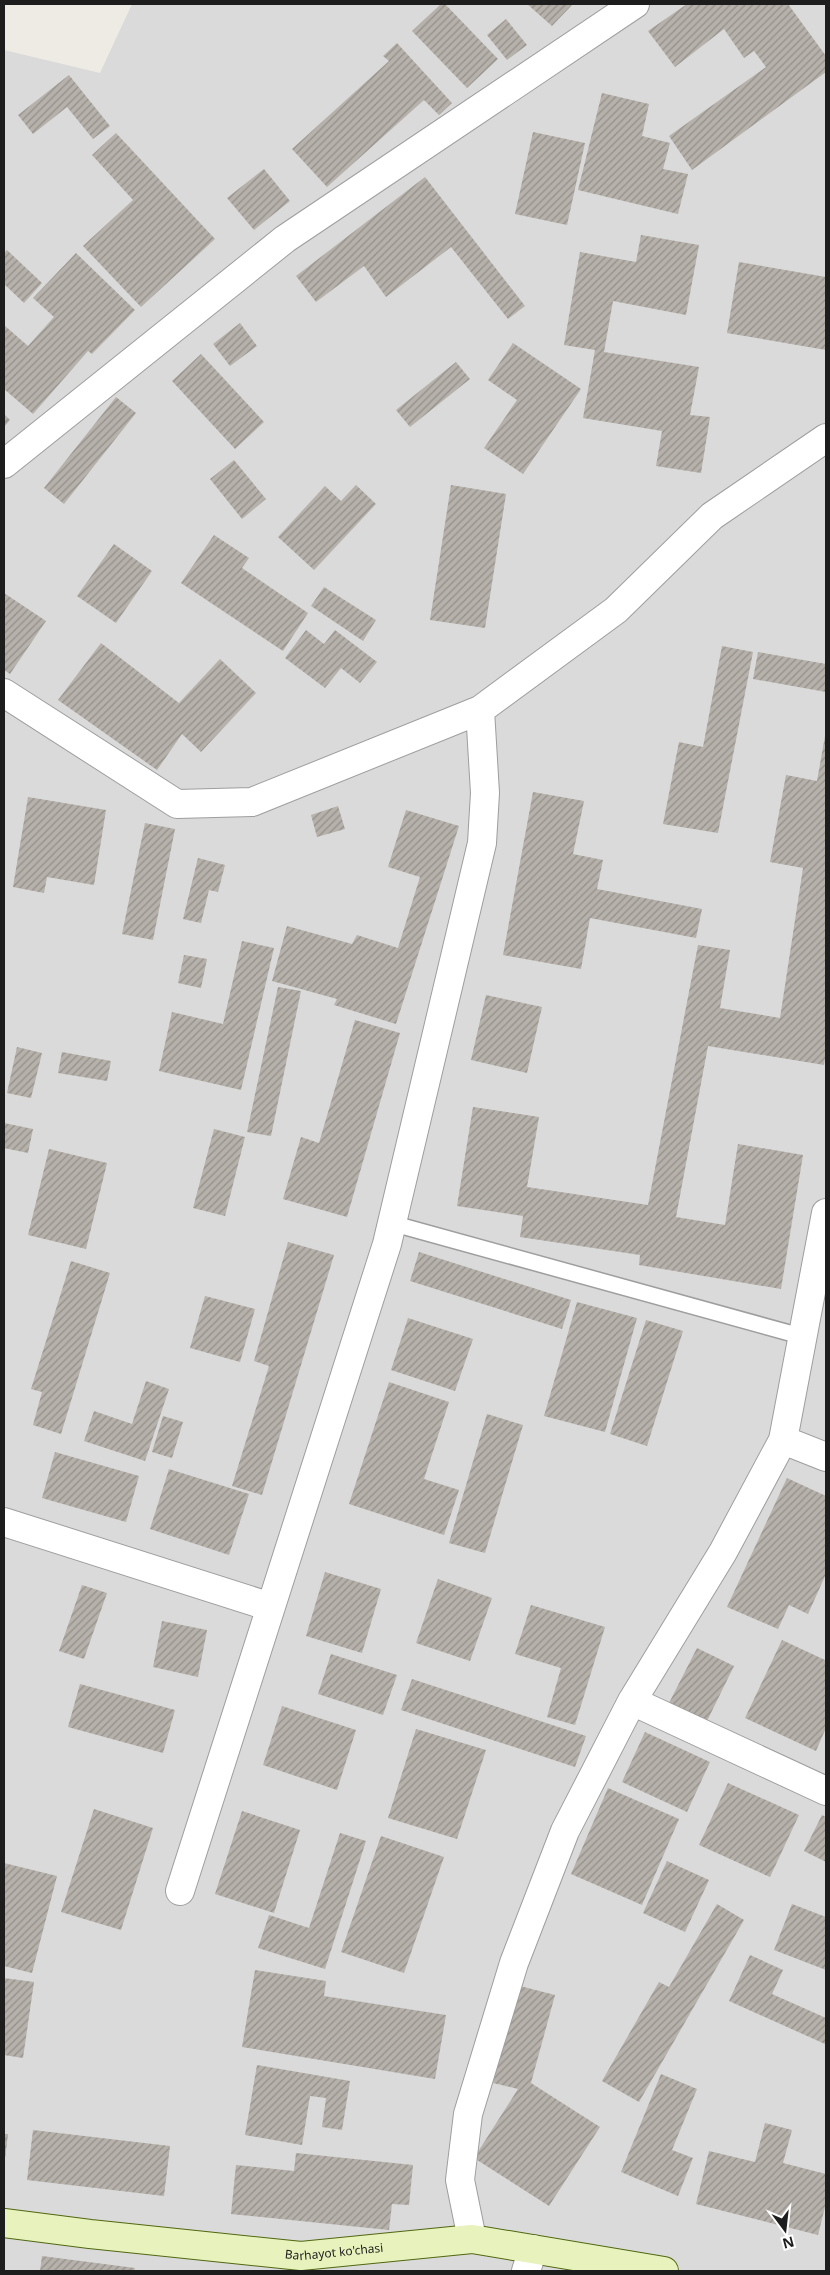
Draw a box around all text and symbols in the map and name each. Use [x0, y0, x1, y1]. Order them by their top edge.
north arrow [760, 2205, 810, 2255]
text: N [781, 2232, 796, 2254]
street label: Barhayot ko'chasi [284, 2239, 384, 2264]

